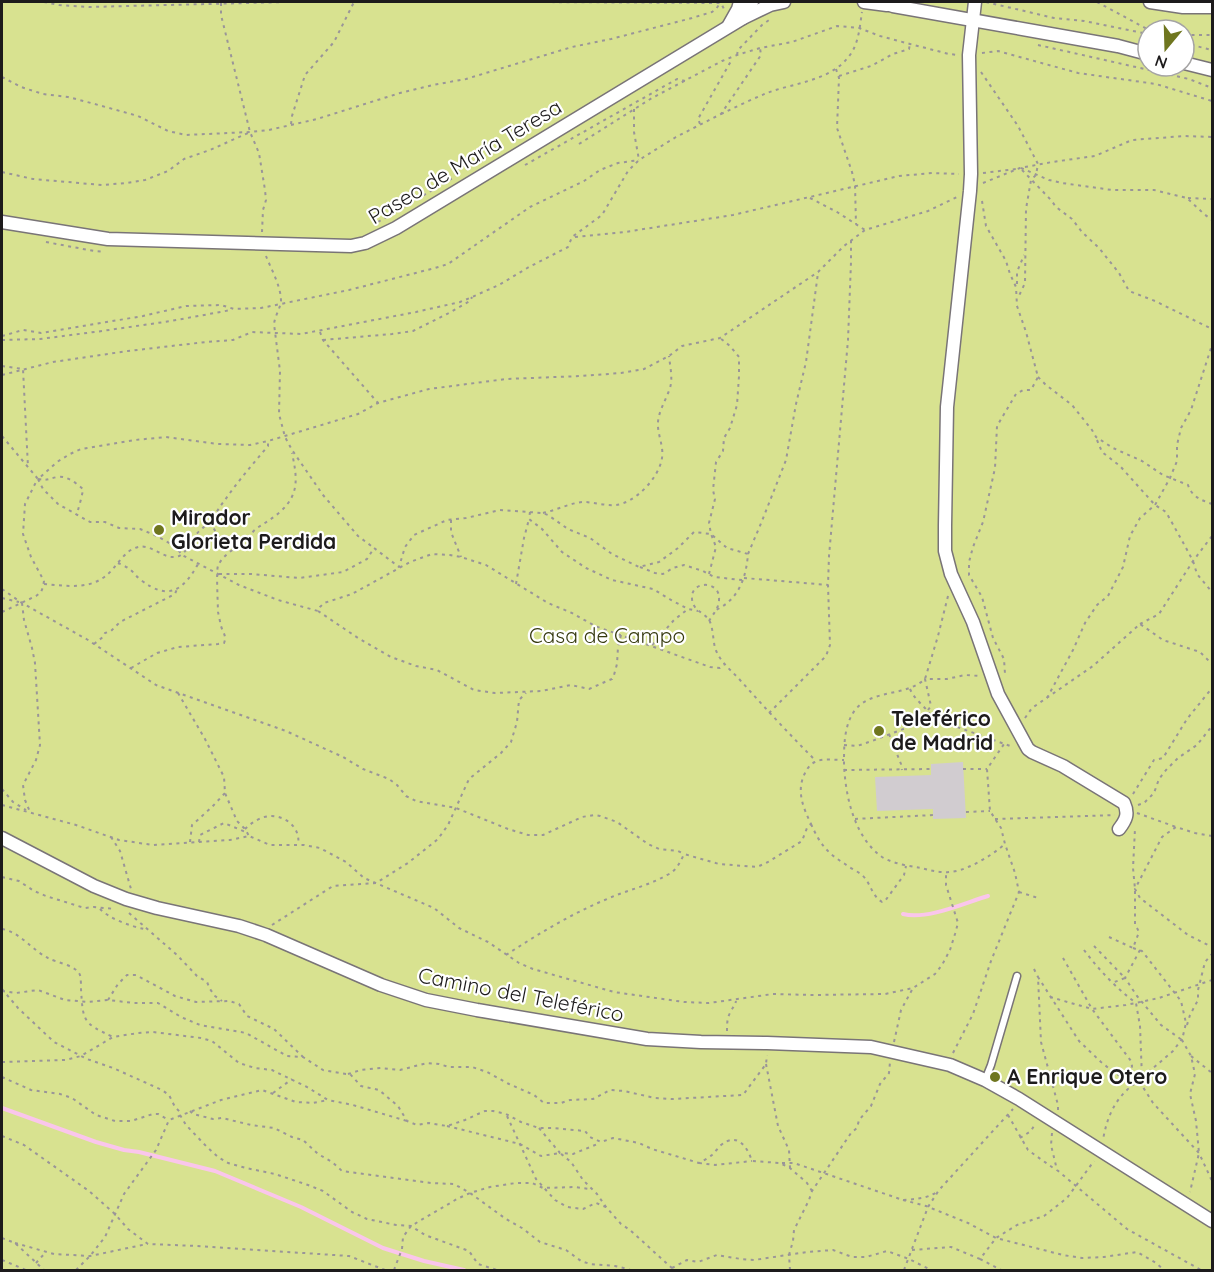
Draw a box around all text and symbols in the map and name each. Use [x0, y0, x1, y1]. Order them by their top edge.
north arrow [1136, 18, 1196, 78]
text: N [1152, 51, 1170, 74]
street label: Paseo de María Teresa [363, 93, 566, 229]
place label: Mirador Glorieta Perdida [171, 504, 336, 554]
marker: Mirador Glorieta Perdida [152, 523, 166, 537]
park label: Casa de Campo [529, 622, 685, 648]
place label: Teleférico de Madrid [891, 705, 993, 755]
marker: Teleférico de Madrid [872, 724, 886, 738]
street label: Camino del Teleférico [416, 961, 626, 1027]
place label: A Enrique Otero [1007, 1063, 1167, 1089]
marker: A Enrique Otero [988, 1070, 1002, 1084]

